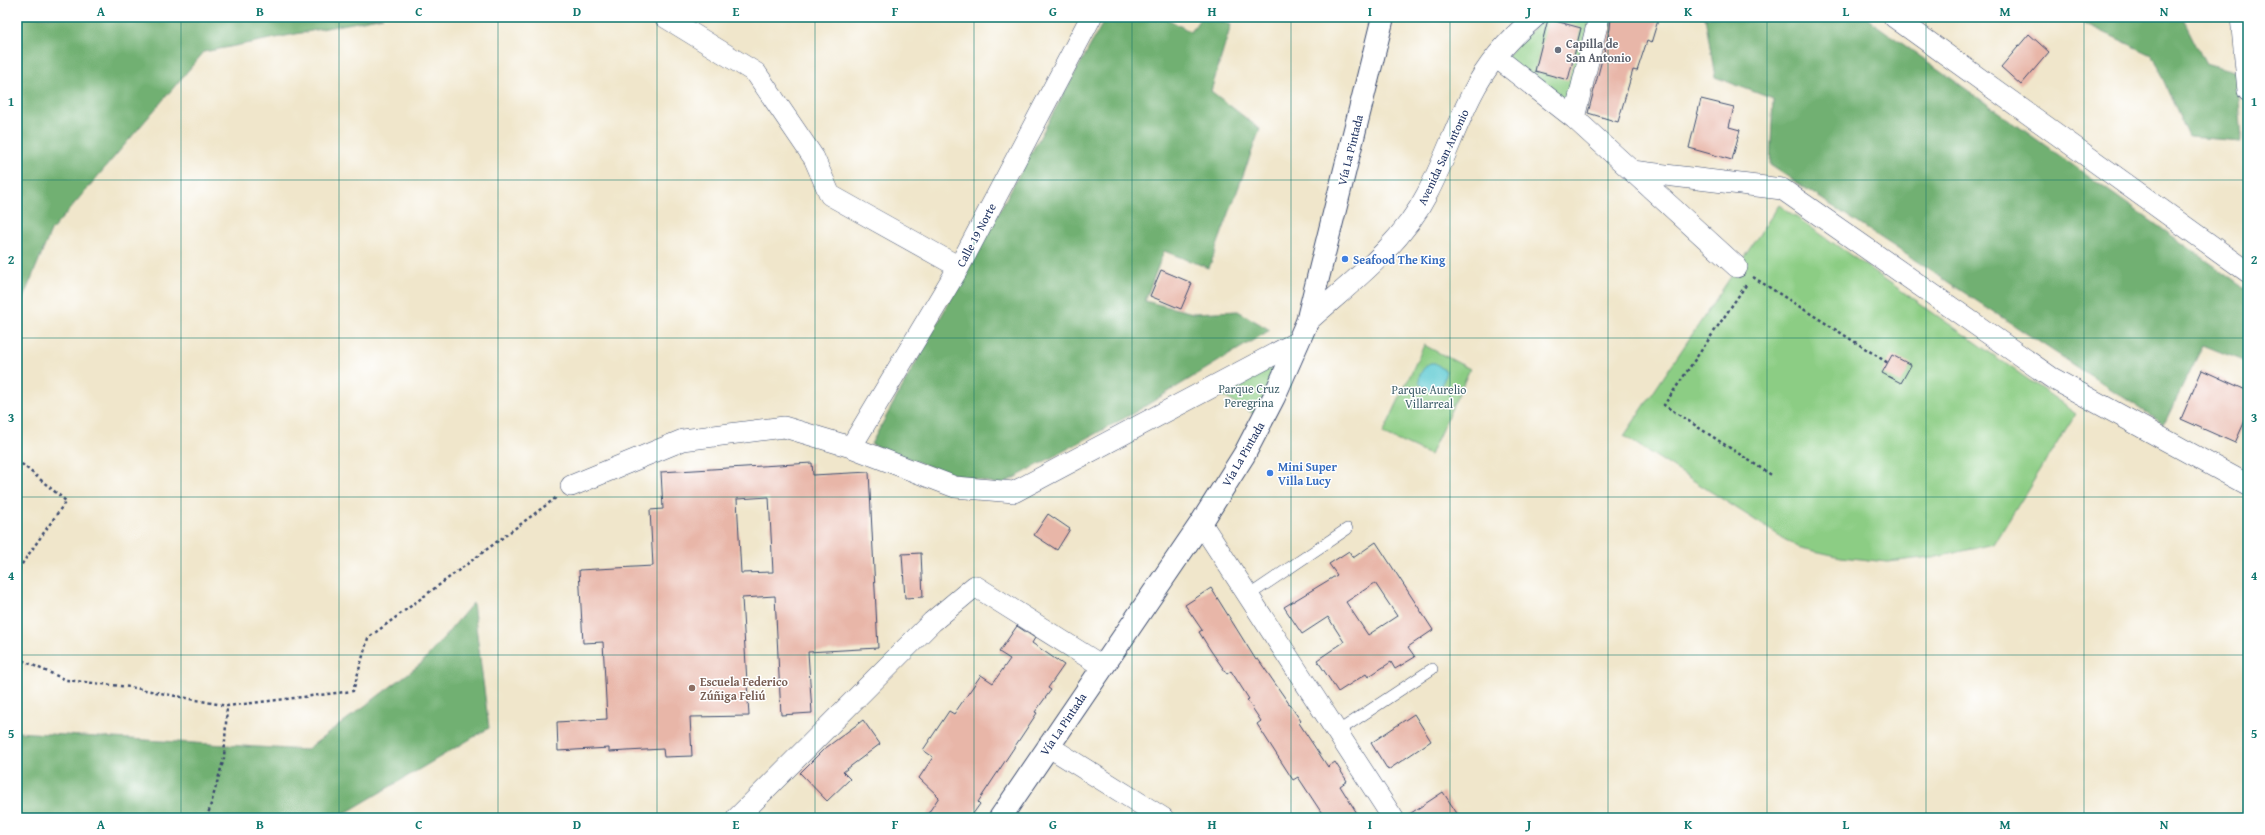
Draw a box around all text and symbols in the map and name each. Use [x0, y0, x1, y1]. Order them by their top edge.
text: A [97, 2, 106, 21]
text: B [256, 2, 264, 21]
text: C [415, 2, 423, 21]
text: D [573, 2, 581, 21]
text: E [733, 2, 740, 21]
text: F [892, 2, 899, 21]
text: G [1049, 2, 1057, 21]
text: H [1207, 2, 1217, 21]
text: I [1368, 2, 1372, 21]
text: J [1525, 2, 1532, 21]
text: K [1684, 2, 1693, 21]
text: L [1843, 2, 1850, 21]
text: M [1999, 2, 2011, 21]
text: N [2160, 2, 2169, 21]
place label: Capilla de San Antonio [1566, 35, 1632, 66]
marker: Capilla de San Antonio [1553, 45, 1563, 55]
text: 1 [8, 92, 14, 111]
text: 1 [2251, 92, 2257, 111]
street label: Avenida San Antonio [1413, 106, 1473, 208]
street label: Vía La Pintada [1333, 113, 1367, 187]
street label: Calle 19 Norte [952, 200, 1000, 270]
text: 2 [8, 250, 15, 269]
text: 2 [2251, 250, 2258, 269]
place label: Seafood The King [1353, 251, 1446, 268]
marker: Seafood The King [1340, 254, 1350, 264]
park label: Parque Cruz Peregrina [1218, 380, 1280, 411]
park label: Parque Aurelio Villarreal [1392, 381, 1467, 412]
text: 3 [8, 408, 14, 427]
text: 3 [2251, 408, 2257, 427]
street label: Vía La Pintada [1218, 418, 1269, 490]
place label: Mini Super Villa Lucy [1278, 458, 1337, 489]
marker: Mini Super Villa Lucy [1265, 468, 1275, 478]
text: 4 [8, 566, 15, 585]
text: 4 [2251, 566, 2258, 585]
place label: Escuela Federico Zúñiga Feliú [700, 673, 789, 704]
marker: Escuela Federico Zúñiga Feliú [687, 683, 697, 693]
street label: Vía La Pintada [1036, 689, 1090, 759]
text: 5 [8, 724, 15, 743]
text: 5 [2251, 724, 2258, 743]
text: A [97, 815, 106, 834]
text: B [256, 815, 264, 834]
text: C [415, 815, 423, 834]
text: D [573, 815, 581, 834]
text: E [733, 815, 740, 834]
text: F [892, 815, 899, 834]
text: G [1049, 815, 1057, 834]
text: H [1207, 815, 1217, 834]
text: I [1368, 815, 1372, 834]
text: J [1525, 815, 1532, 834]
text: K [1684, 815, 1693, 834]
text: L [1843, 815, 1850, 834]
text: M [1999, 815, 2011, 834]
text: N [2160, 815, 2169, 834]

